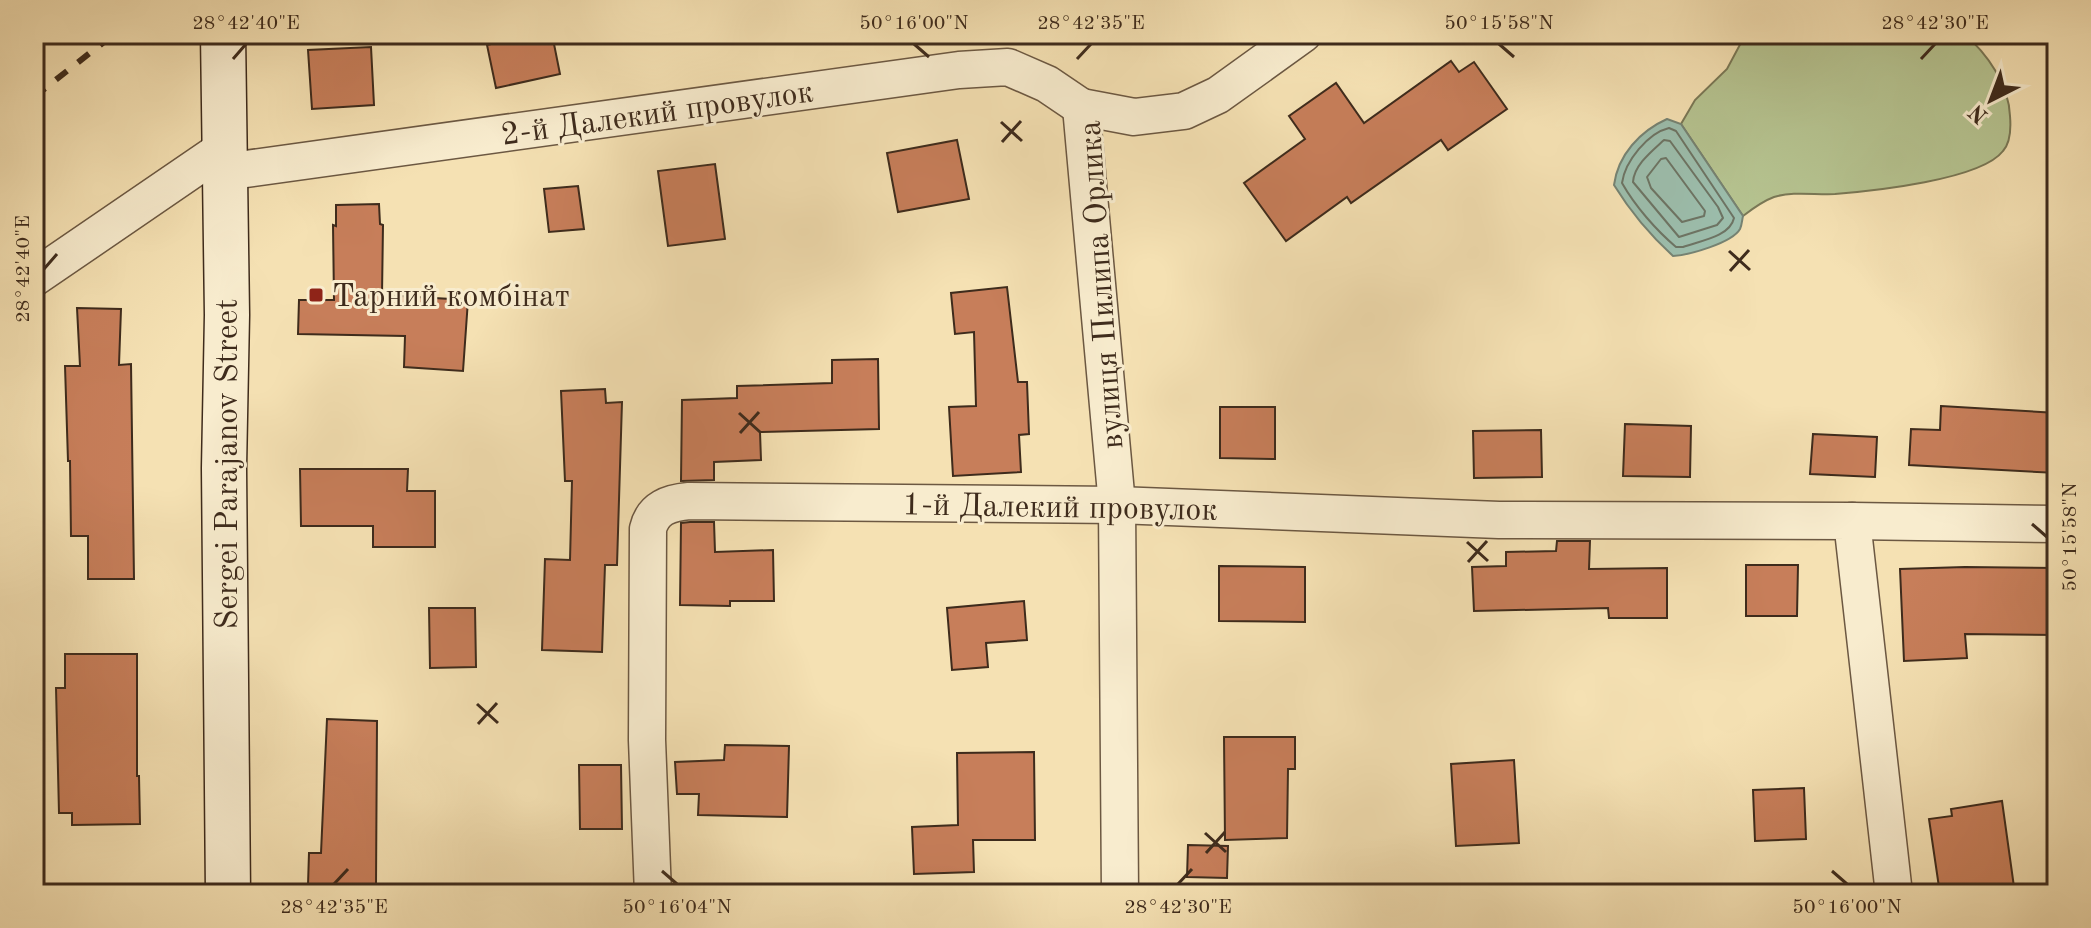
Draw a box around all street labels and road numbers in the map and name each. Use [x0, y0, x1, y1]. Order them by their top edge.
street label: 2-й Далекий провулок [499, 77, 816, 153]
street label: вулиця Пилипа Орлика [1076, 119, 1130, 450]
street label: Sergei Parajanov Street [213, 299, 245, 629]
street label: 1-й Далекий провулок [902, 490, 1218, 528]

